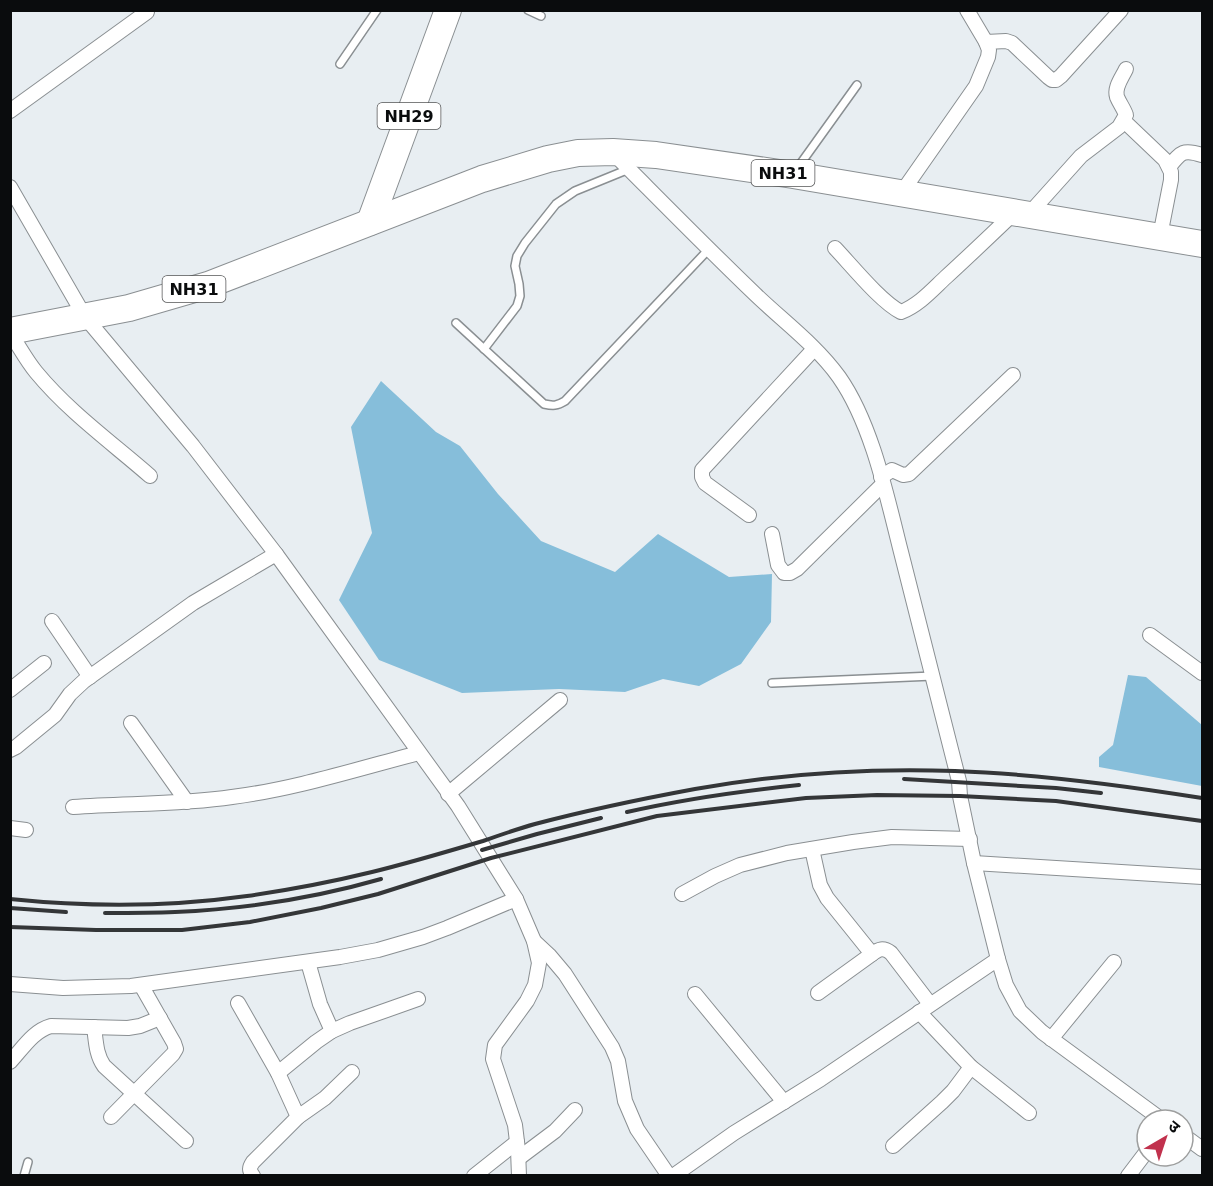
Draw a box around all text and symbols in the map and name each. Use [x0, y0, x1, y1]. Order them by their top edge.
road number: NH29 [378, 103, 440, 129]
road number: NH31 [752, 160, 814, 186]
road number: NH31 [162, 276, 226, 302]
north arrow [1135, 1108, 1195, 1168]
text: उ [1165, 1116, 1184, 1137]

